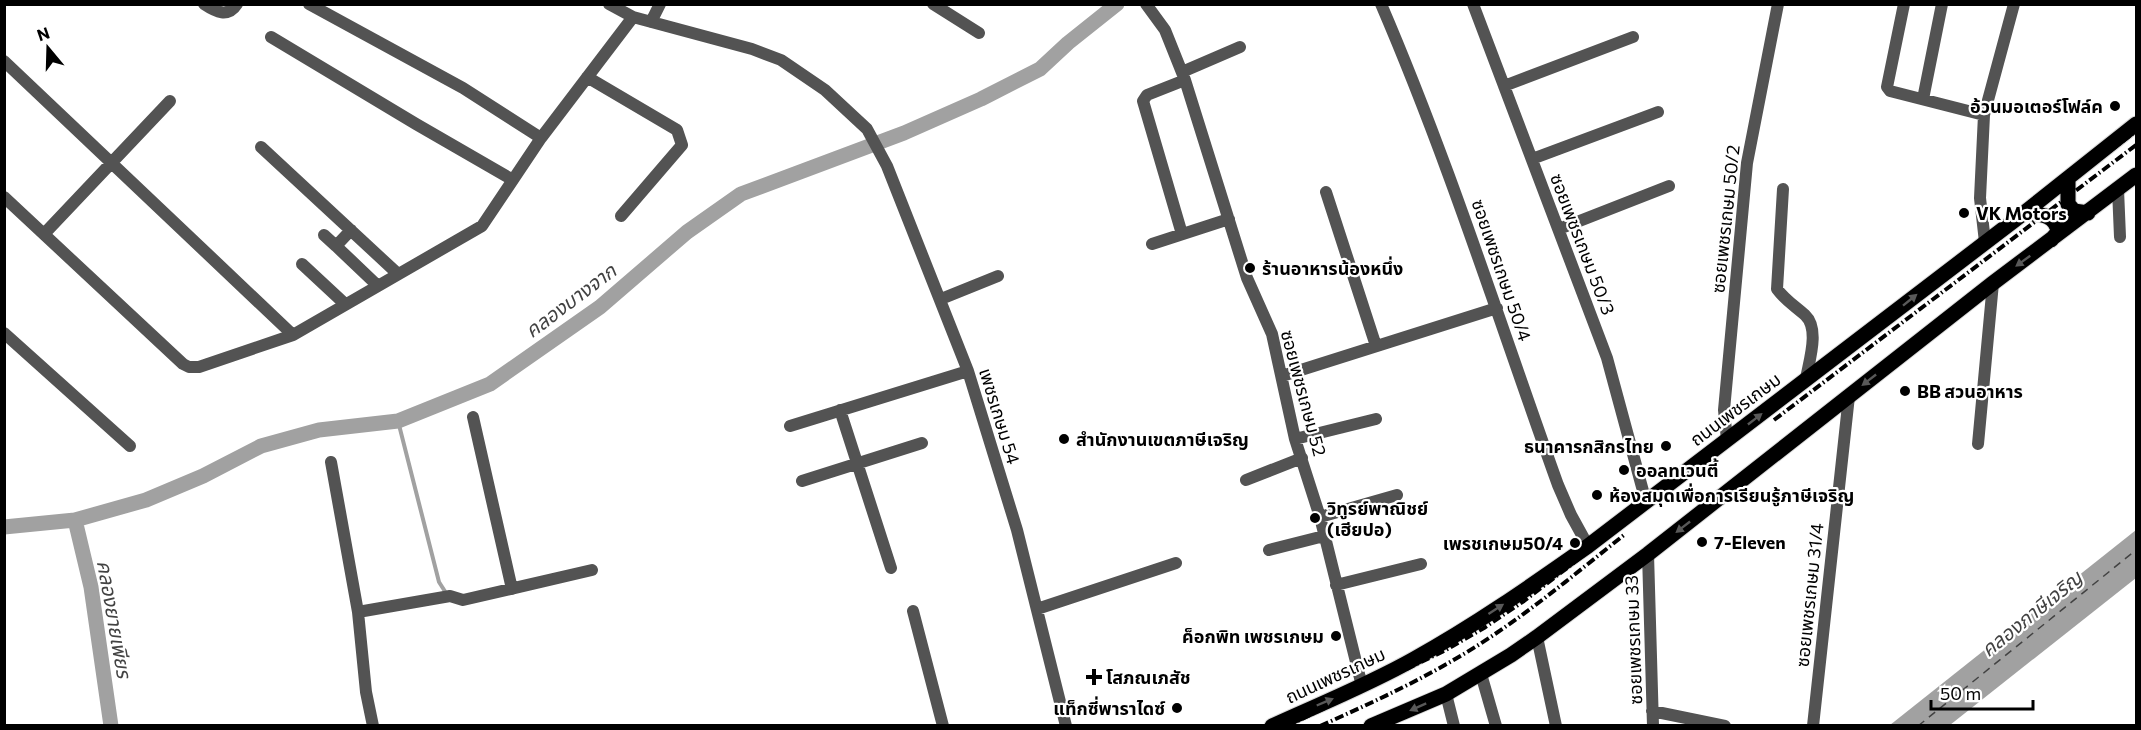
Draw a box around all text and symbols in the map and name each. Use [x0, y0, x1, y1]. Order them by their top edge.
north arrow [18, 18, 78, 78]
text: N [34, 22, 52, 44]
place label: อ้วนมอเตอร์โฟล์ค [1970, 95, 2103, 117]
marker: อ้วนมอเตอร์โฟล์ค [2108, 99, 2122, 113]
street label: ซอยเพชรเกษม 50/2 [1706, 144, 1744, 294]
street label: ซอยเพชรเกษม 50/3 [1546, 170, 1620, 318]
street label: ซอยเพชรเกษม 50/4 [1467, 196, 1537, 344]
place label: VK Motors [1976, 202, 2067, 224]
marker: VK Motors [1957, 206, 1971, 220]
one-way arrow [2015, 255, 2031, 267]
place label: ร้านอาหารน้องหนึ่ง [1262, 256, 1403, 279]
water label: คลองบางจาก [520, 257, 621, 342]
marker: ร้านอาหารน้องหนึ่ง [1243, 261, 1257, 275]
one-way arrow [1902, 295, 1917, 307]
street label: ซอยเพชรเกษม 52 [1277, 328, 1331, 458]
street label: เพชรเกษม 54 [975, 365, 1025, 467]
street label: ถนนเพชรเกษม [1685, 368, 1785, 450]
one-way arrow [1861, 374, 1877, 387]
place label: BB สวนอาหาร [1917, 380, 2023, 402]
marker: BB สวนอาหาร [1898, 384, 1912, 398]
one-way arrow [1747, 413, 1762, 425]
place label: สำนักงานเขตภาษีเจริญ [1076, 428, 1249, 450]
marker: สำนักงานเขตภาษีเจริญ [1057, 432, 1071, 446]
place label: ธนาคารกสิกรไทย [1524, 435, 1654, 457]
marker: ธนาคารกสิกรไทย [1659, 439, 1673, 453]
place label: ออลทเวนตี้ [1636, 458, 1719, 481]
marker: ออลทเวนตี้ [1617, 463, 1631, 477]
place label: ห้องสมุดเพื่อการเรียนรู้ภาษีเจริญ [1609, 483, 1854, 507]
marker: ห้องสมุดเพื่อการเรียนรู้ภาษีเจริญ [1590, 488, 1604, 502]
place label: วิทูรย์พาณิชย์ (เฮียปอ) [1327, 497, 1428, 540]
marker: วิทูรย์พาณิชย์ (เฮียปอ) [1308, 511, 1322, 525]
one-way arrow [1675, 520, 1690, 532]
street label: ซอยเพชรเกษม 31/4 [1790, 522, 1828, 668]
place label: 7-Eleven [1714, 531, 1786, 553]
place label: เพรชเกษม50/4 [1443, 532, 1563, 554]
marker: 7-Eleven [1695, 535, 1709, 549]
marker: เพรชเกษม50/4 [1568, 536, 1582, 550]
water label: คลองยายเพียร [93, 558, 137, 681]
water label: คลองภาษีเจริญ [1976, 564, 2088, 661]
street label: ซอยเพชรเกษม 33 [1620, 575, 1646, 705]
one-way arrow [1488, 603, 1504, 614]
place label: ค็อกพิท เพชรเกษม [1182, 625, 1324, 647]
marker: ค็อกพิท เพชรเกษม [1329, 629, 1343, 643]
street label: ถนนเพชรเกษม [1282, 642, 1388, 708]
place label: โสภณเภสัช [1106, 666, 1191, 688]
marker: โสภณเภสัช [1087, 670, 1101, 684]
scale bar [1931, 673, 2033, 711]
text: 50 m [1940, 682, 1981, 704]
place label: แท็กซี่พาราไดซ์ [1053, 696, 1165, 719]
one-way arrow [1317, 697, 1335, 707]
marker: แท็กซี่พาราไดซ์ [1170, 701, 1184, 715]
one-way arrow [1409, 702, 1426, 711]

